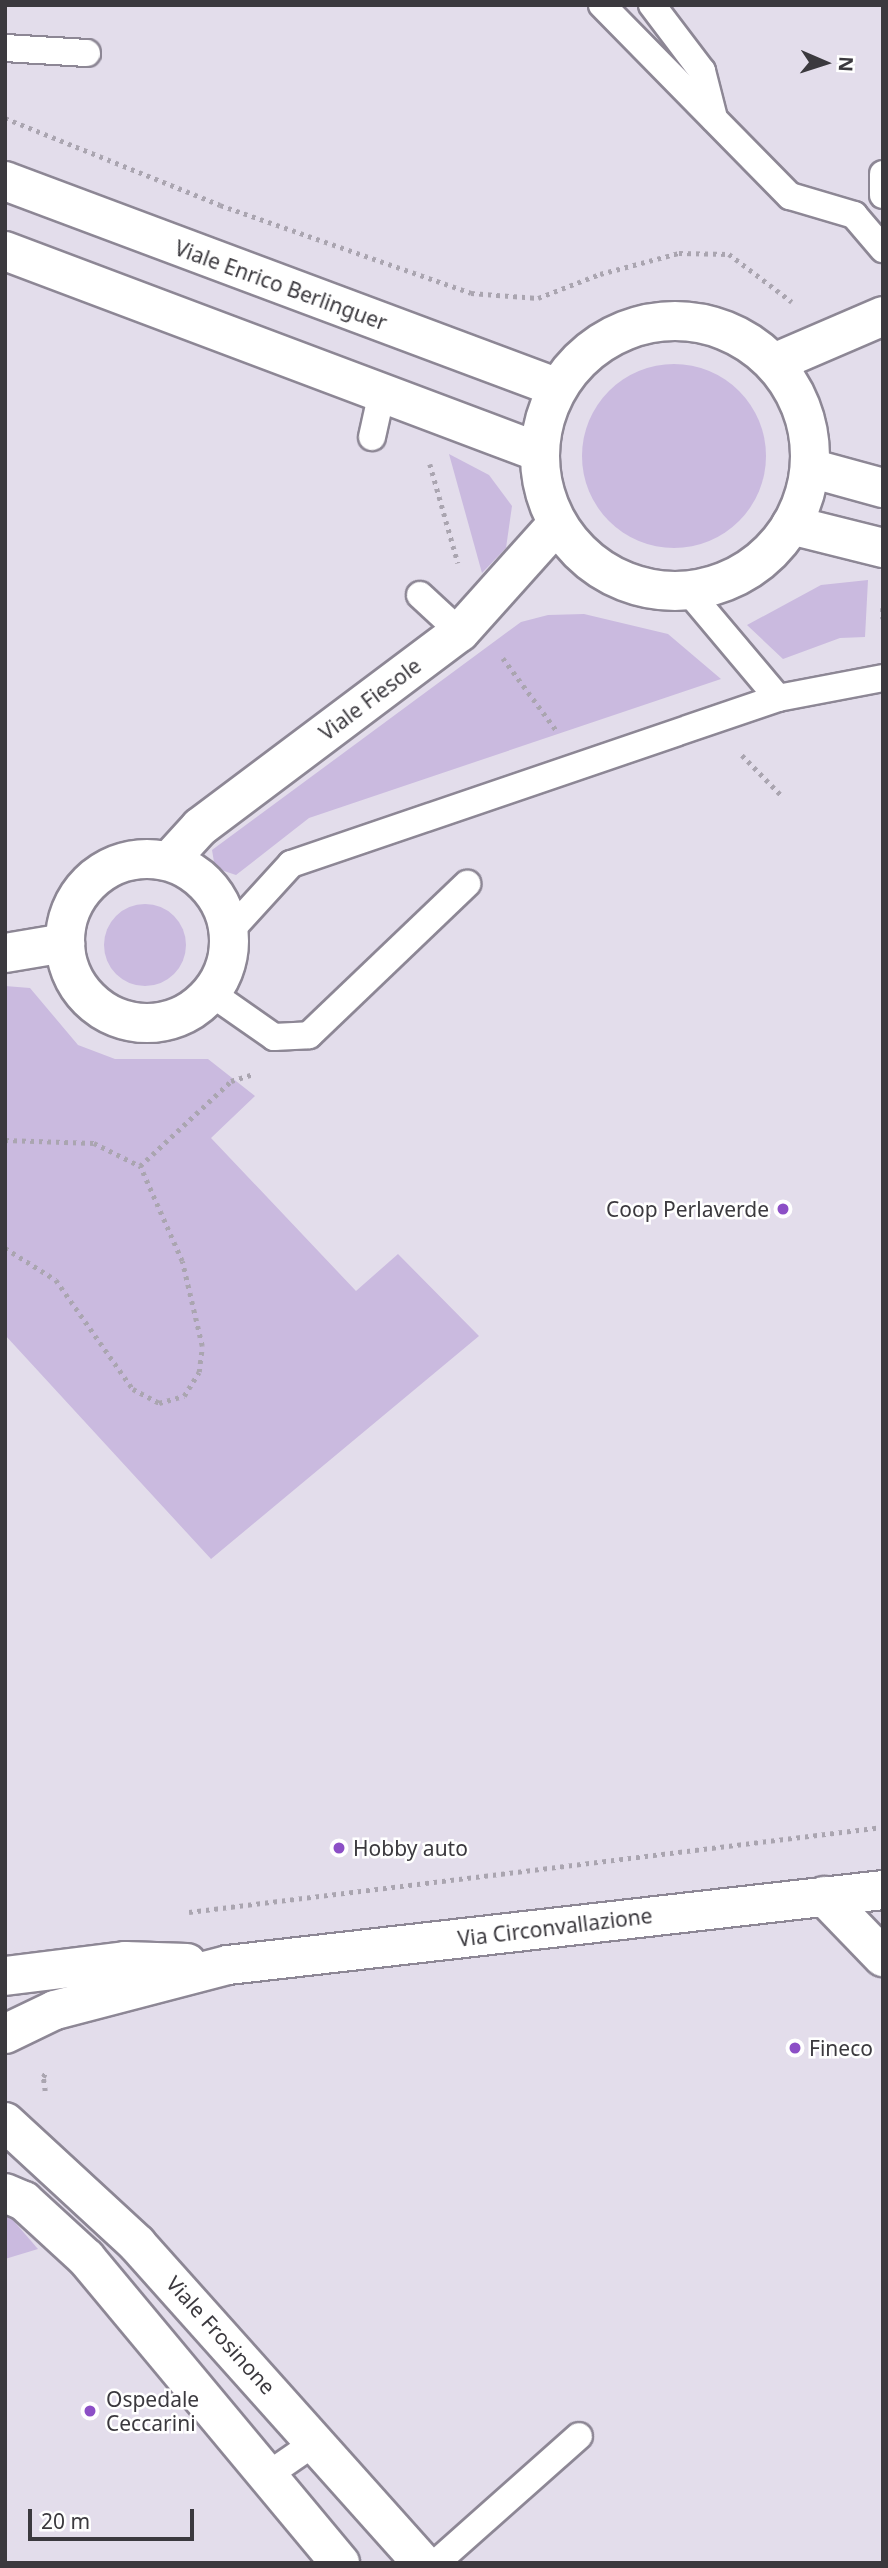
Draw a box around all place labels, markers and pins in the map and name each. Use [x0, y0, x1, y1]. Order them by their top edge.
place label: Coop Perlaverde [606, 1196, 769, 1222]
marker: Coop Perlaverde [775, 1201, 791, 1217]
place label: Hobby auto [353, 1835, 468, 1861]
marker: Hobby auto [331, 1840, 347, 1856]
place label: Fineco [809, 2035, 873, 2061]
marker: Fineco [787, 2040, 803, 2056]
place label: Ospedale Ceccarini [106, 2386, 199, 2436]
marker: Ospedale Ceccarini [80, 2401, 100, 2421]

